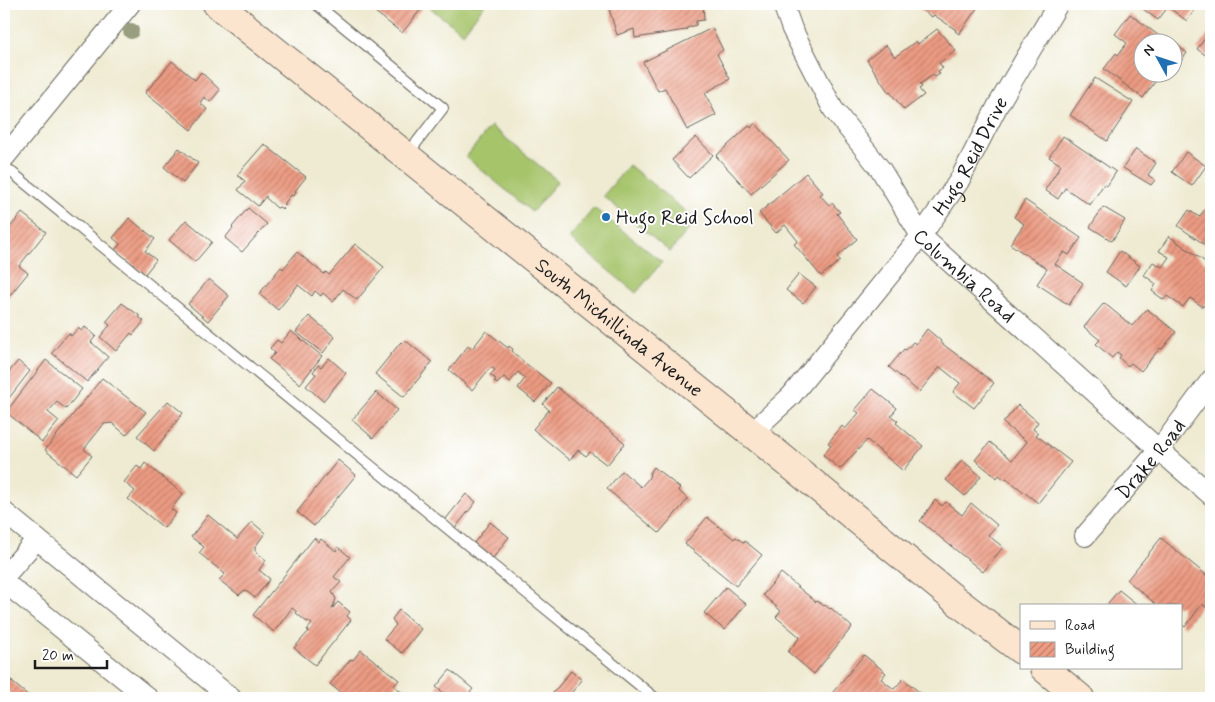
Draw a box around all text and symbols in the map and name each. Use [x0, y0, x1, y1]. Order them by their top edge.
north arrow [1132, 32, 1182, 82]
text: N [1139, 41, 1159, 60]
street label: Hugo Reid Drive [927, 92, 1015, 221]
place label: Hugo Reid School [616, 205, 754, 234]
marker: Hugo Reid School [600, 211, 612, 223]
street label: Columbia Road [907, 223, 1021, 330]
street label: South Michillinda Avenue [529, 252, 708, 404]
street label: Drake Road [1110, 414, 1192, 506]
legend [1020, 604, 1182, 670]
text: Road [1065, 616, 1095, 636]
scale bar [35, 637, 108, 669]
text: Building [1065, 640, 1115, 661]
text: 20 m [42, 646, 74, 666]

